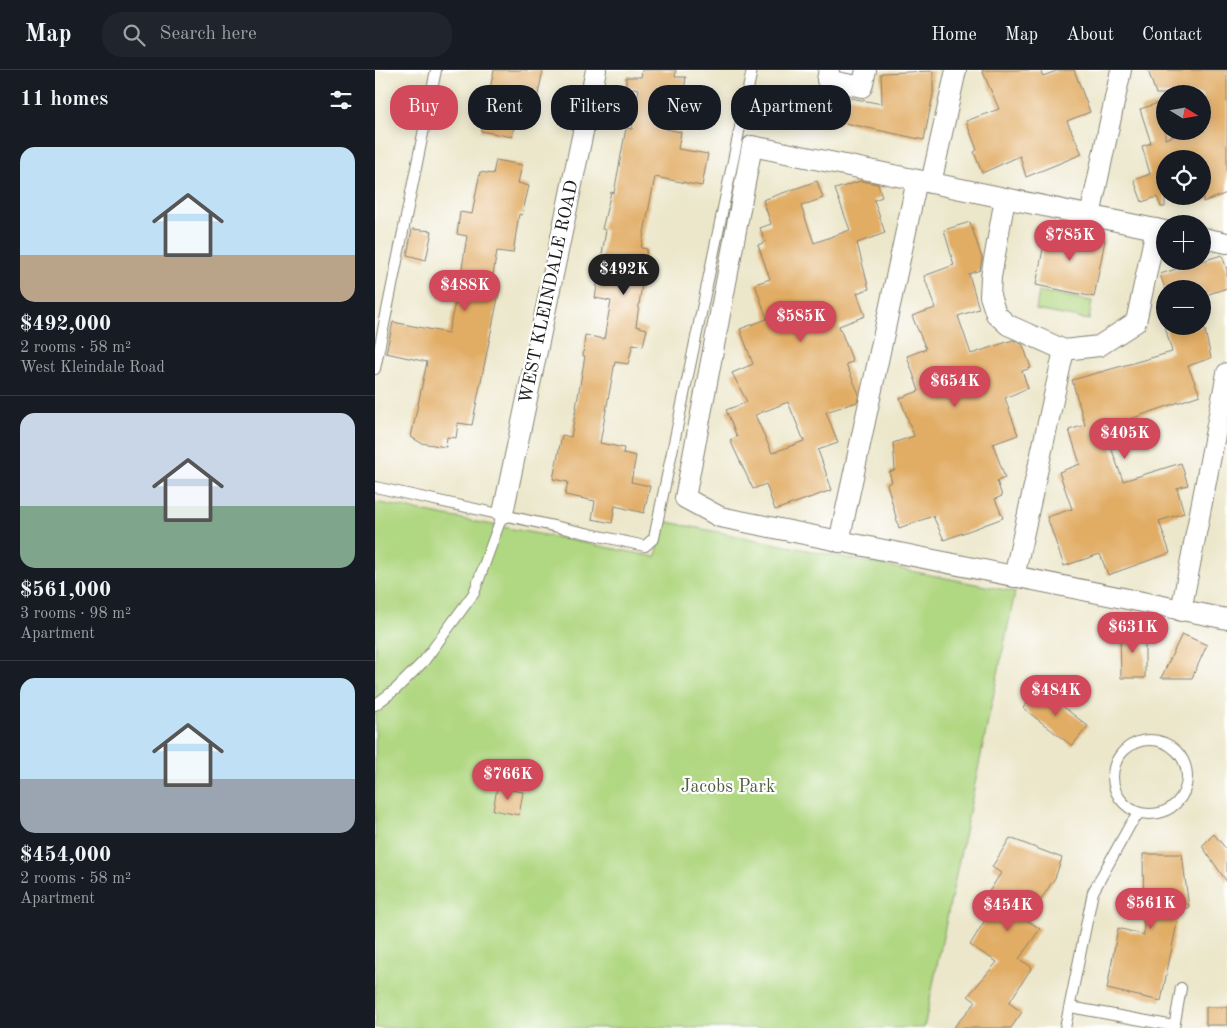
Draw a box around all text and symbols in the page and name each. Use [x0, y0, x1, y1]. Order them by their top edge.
search box [102, 12, 452, 57]
icon: search [120, 21, 148, 49]
text: Map [25, 23, 72, 47]
text: Search here [160, 25, 257, 44]
text: Home [931, 26, 977, 44]
text: Map [1005, 26, 1038, 44]
text: About [1066, 26, 1114, 44]
text: Contact [1142, 26, 1202, 44]
chip: Buy [390, 85, 458, 130]
chip: Rent [468, 85, 541, 130]
chip: Filters [551, 85, 638, 130]
chip: New [648, 85, 721, 130]
chip: Apartment [731, 85, 851, 130]
north arrow [1156, 85, 1211, 140]
map controls [1156, 85, 1211, 335]
icon: filters [327, 86, 355, 114]
text: 11 homes [20, 89, 108, 110]
button: locate [1156, 150, 1211, 205]
street label: WEST KLEINDALE ROAD [516, 179, 582, 405]
icon: home [143, 180, 233, 270]
button: + [1156, 215, 1211, 270]
pin: $785K [1035, 220, 1105, 262]
text: $785K [1045, 228, 1095, 244]
pin: $492K [589, 254, 659, 296]
text: $492K [599, 262, 649, 278]
pin: $488K [430, 270, 500, 312]
text: $488K [440, 278, 490, 294]
button: − [1156, 280, 1211, 335]
pin: $585K [766, 300, 836, 343]
text: $585K [776, 309, 826, 325]
text: $492,000 [20, 314, 111, 335]
text: 2 rooms · 58 m² [20, 340, 131, 356]
text: West Kleindale Road [20, 360, 165, 376]
pin: $654K [920, 366, 990, 408]
text: $654K [930, 374, 980, 390]
pin: $405K [1090, 418, 1160, 460]
text: $405K [1100, 426, 1150, 442]
icon: home [143, 445, 233, 535]
text: $561,000 [20, 580, 111, 601]
text: 3 rooms · 98 m² [20, 606, 131, 622]
pin: $631K [1098, 612, 1168, 654]
text: $631K [1108, 620, 1158, 636]
text: Apartment [20, 626, 95, 642]
pin: $484K [1021, 674, 1091, 717]
text: $484K [1031, 683, 1081, 699]
icon: home [143, 710, 233, 800]
pin: $766K [473, 758, 543, 801]
text: $766K [483, 767, 533, 783]
park label: Jacobs Park [681, 778, 775, 796]
text: $454,000 [20, 845, 111, 866]
text: 2 rooms · 58 m² [20, 871, 131, 887]
pin: $561K [1116, 888, 1186, 930]
pin: $454K [973, 890, 1043, 932]
text: Apartment [20, 891, 95, 907]
text: $561K [1126, 896, 1176, 912]
text: $454K [983, 898, 1033, 914]

